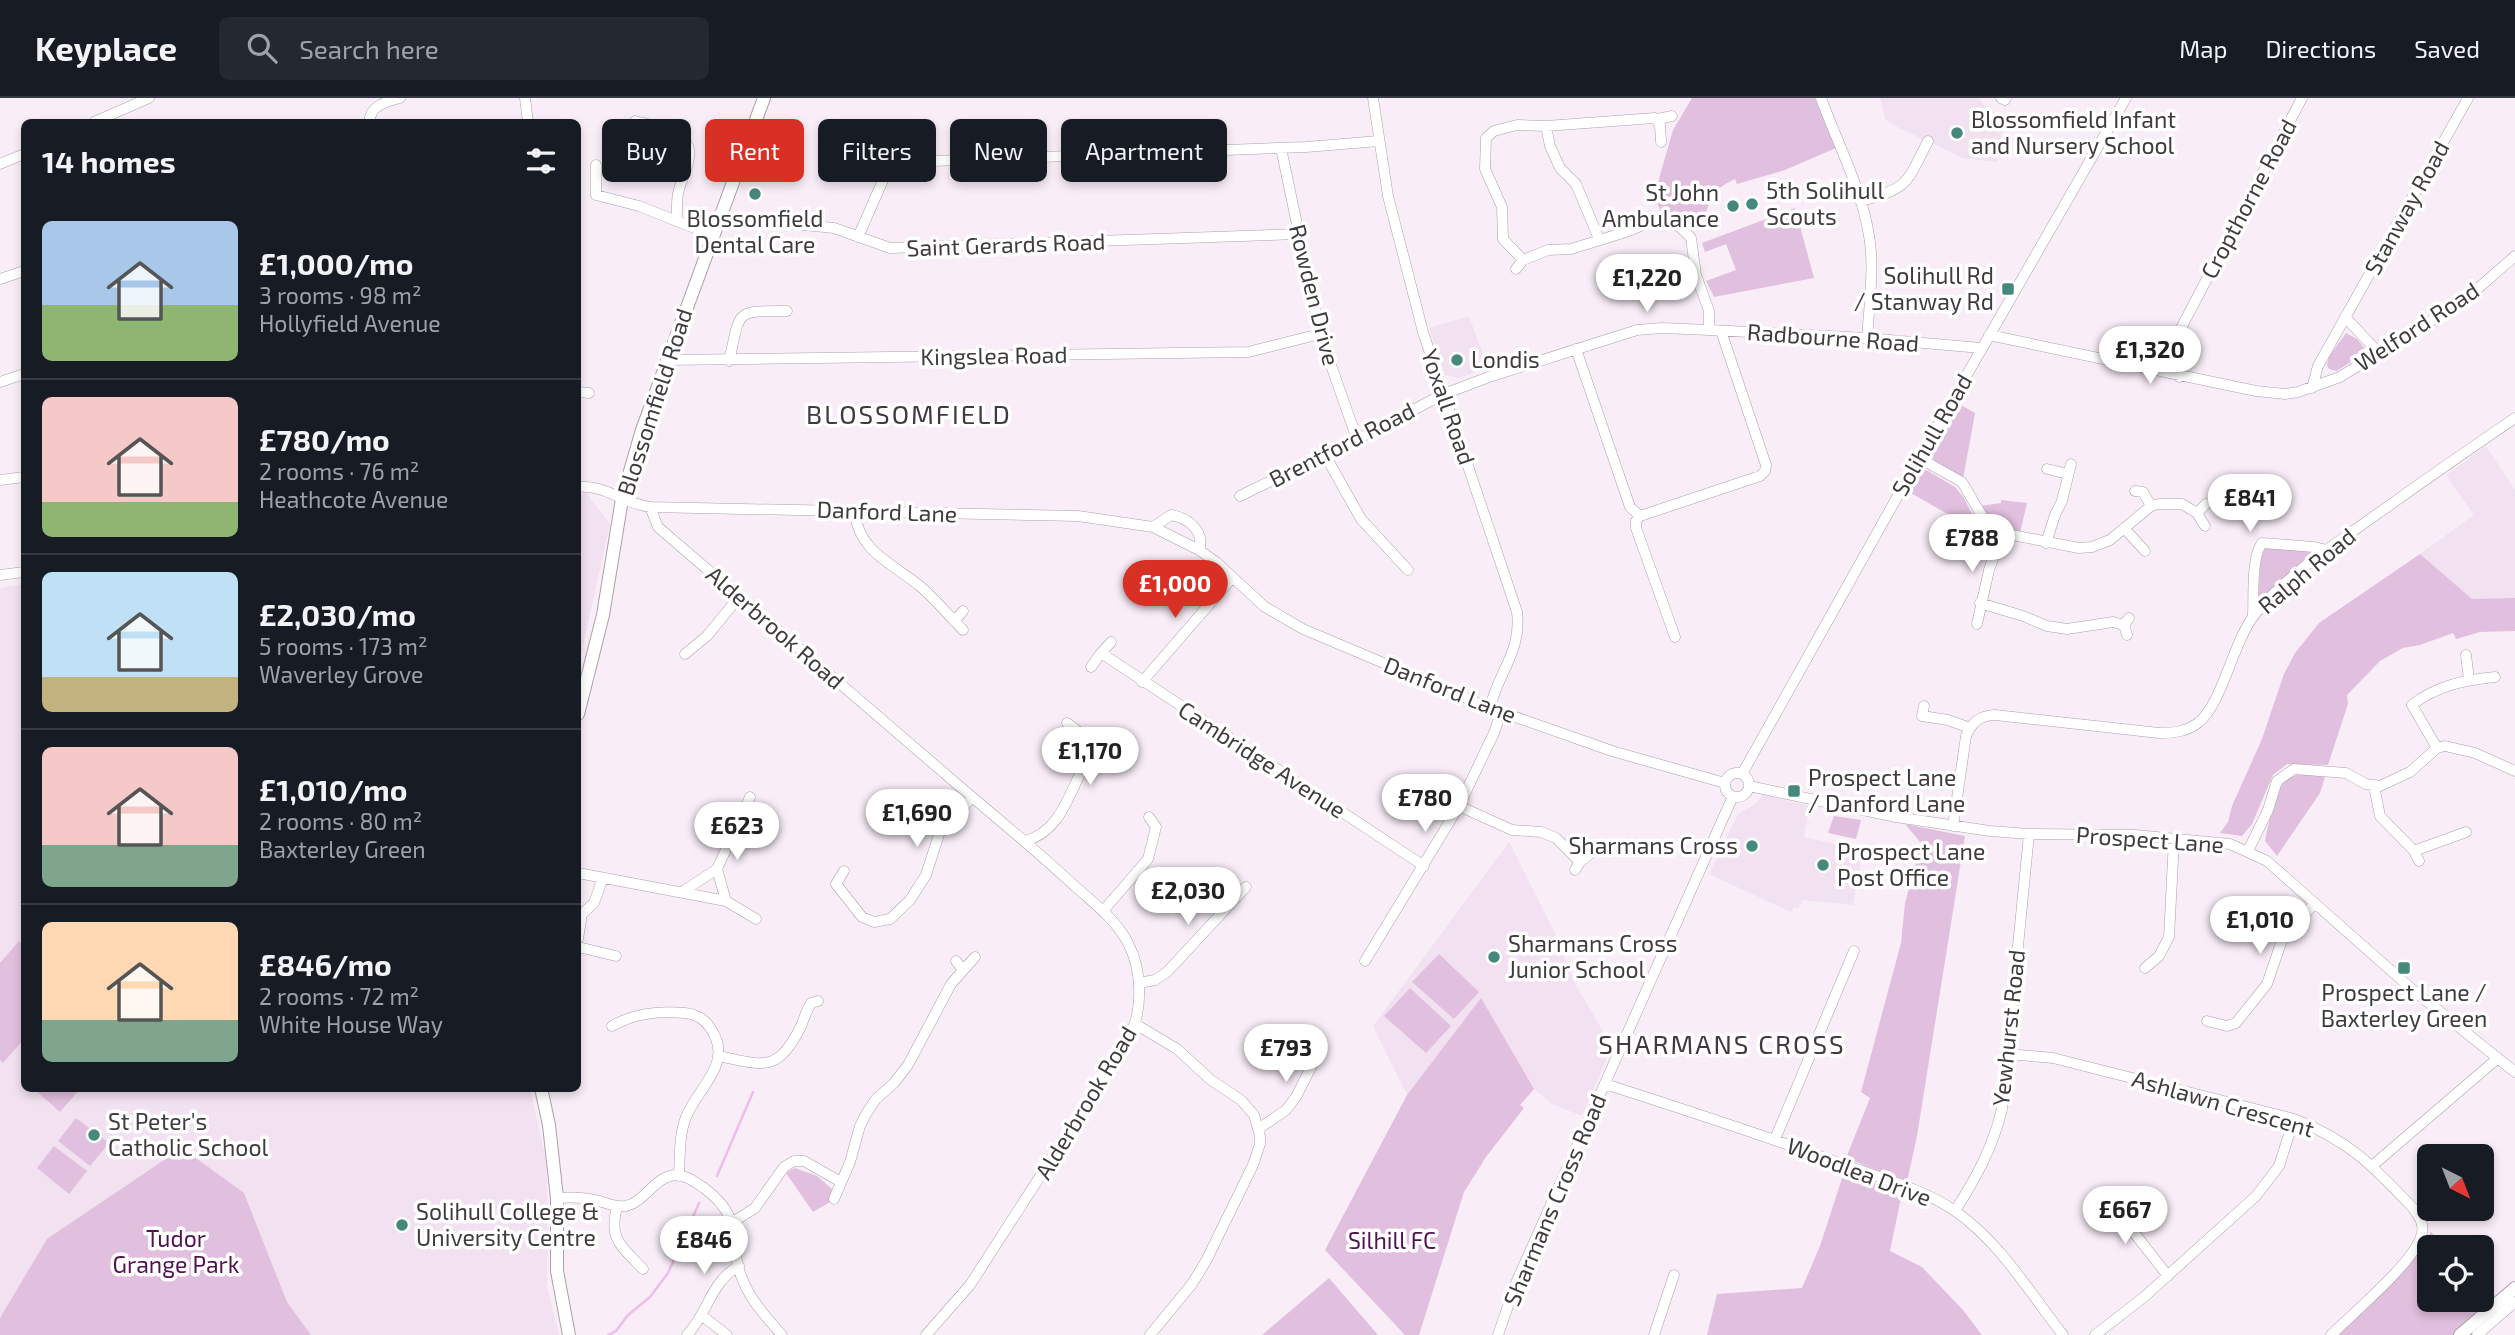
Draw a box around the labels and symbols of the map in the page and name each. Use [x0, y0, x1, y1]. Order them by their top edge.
place label: Blossomfield Infant and Nursery School [1971, 105, 2176, 159]
street label: Cropthorne Road [2194, 114, 2302, 283]
marker: Blossomfield Infant and Nursery School [1949, 125, 1965, 141]
street label: Stanway Road [2358, 136, 2454, 279]
place label: 5th Solihull Scouts [1766, 176, 1884, 230]
place label: St John Ambulance [1602, 178, 1719, 232]
marker: Blossomfield Dental Care [747, 186, 763, 202]
marker: 5th Solihull Scouts [1744, 196, 1760, 212]
marker: St John Ambulance [1725, 198, 1741, 214]
place label: Blossomfield Dental Care [686, 204, 824, 258]
street label: Rowden Drive [1284, 221, 1346, 368]
street label: Saint Gerards Road [906, 227, 1106, 261]
pin: £1,220 [1590, 254, 1704, 314]
place label: Solihull Rd / Stanway Rd [1854, 261, 1994, 315]
street label: Welford Road [2349, 276, 2484, 377]
marker: Solihull Rd / Stanway Rd [2000, 281, 2016, 297]
street label: Blossomfield Road [611, 305, 698, 499]
street label: Radbourne Road [1746, 317, 1920, 357]
pin: £1,320 [2093, 327, 2207, 386]
street label: Kingslea Road [920, 340, 1068, 370]
street label: Yoxall Road [1416, 345, 1482, 468]
place label: Londis [1471, 345, 1540, 373]
marker: Londis [1449, 352, 1465, 368]
street label: Solihull Road [1885, 369, 1977, 500]
street label: Brentford Road [1264, 395, 1419, 493]
district label: BLOSSOMFIELD [806, 398, 1012, 429]
pin: £841 [2209, 474, 2291, 534]
street label: Danford Lane [816, 495, 958, 527]
pin: £788 [1931, 514, 2013, 574]
street label: Ralph Road [2252, 521, 2361, 619]
street label: Alderbrook Road [701, 560, 850, 695]
pin: £1,000 [1118, 560, 1232, 620]
street label: Danford Lane [1380, 650, 1521, 728]
street label: Cambridge Avenue [1174, 695, 1351, 824]
pin: £1,170 [1033, 728, 1147, 787]
place label: Prospect Lane / Danford Lane [1808, 763, 1965, 817]
pin: £780 [1384, 774, 1466, 834]
marker: Prospect Lane / Danford Lane [1786, 783, 1802, 799]
pin: £1,690 [860, 790, 974, 849]
pin: £623 [696, 802, 778, 862]
street label: Prospect Lane [2075, 820, 2225, 858]
place label: Sharmans Cross [1568, 831, 1738, 859]
place label: Prospect Lane Post Office [1837, 837, 1985, 891]
marker: Sharmans Cross [1744, 838, 1760, 854]
marker: Prospect Lane Post Office [1815, 857, 1831, 873]
pin: £2,030 [1131, 868, 1245, 927]
pin: £1,010 [2203, 896, 2317, 956]
place label: Sharmans Cross Junior School [1508, 929, 1678, 983]
street label: Yewhurst Road [1986, 948, 2030, 1107]
marker: Sharmans Cross Junior School [1486, 949, 1502, 965]
marker: Prospect Lane / Baxterley Green [2396, 960, 2412, 976]
place label: Prospect Lane / Baxterley Green [2321, 978, 2487, 1032]
street label: Alderbrook Road [1028, 1021, 1142, 1184]
pin: £793 [1245, 1024, 1327, 1084]
district label: SHARMANS CROSS [1598, 1028, 1846, 1059]
street label: Ashlawn Crescent [2129, 1064, 2318, 1142]
street label: Sharmans Cross Road [1497, 1089, 1611, 1310]
place label: St Peter's Catholic School [108, 1107, 268, 1161]
marker: St Peter's Catholic School [86, 1127, 102, 1143]
street label: Woodlea Drive [1783, 1131, 1935, 1211]
north arrow [2417, 1144, 2494, 1222]
pin: £667 [2084, 1186, 2166, 1246]
place label: Solihull College & University Centre [416, 1197, 599, 1251]
pin: £846 [663, 1216, 745, 1276]
marker: Solihull College & University Centre [394, 1217, 410, 1233]
park label: Tudor Grange Park [113, 1224, 240, 1278]
park label: Silhill FC [1348, 1226, 1436, 1254]

